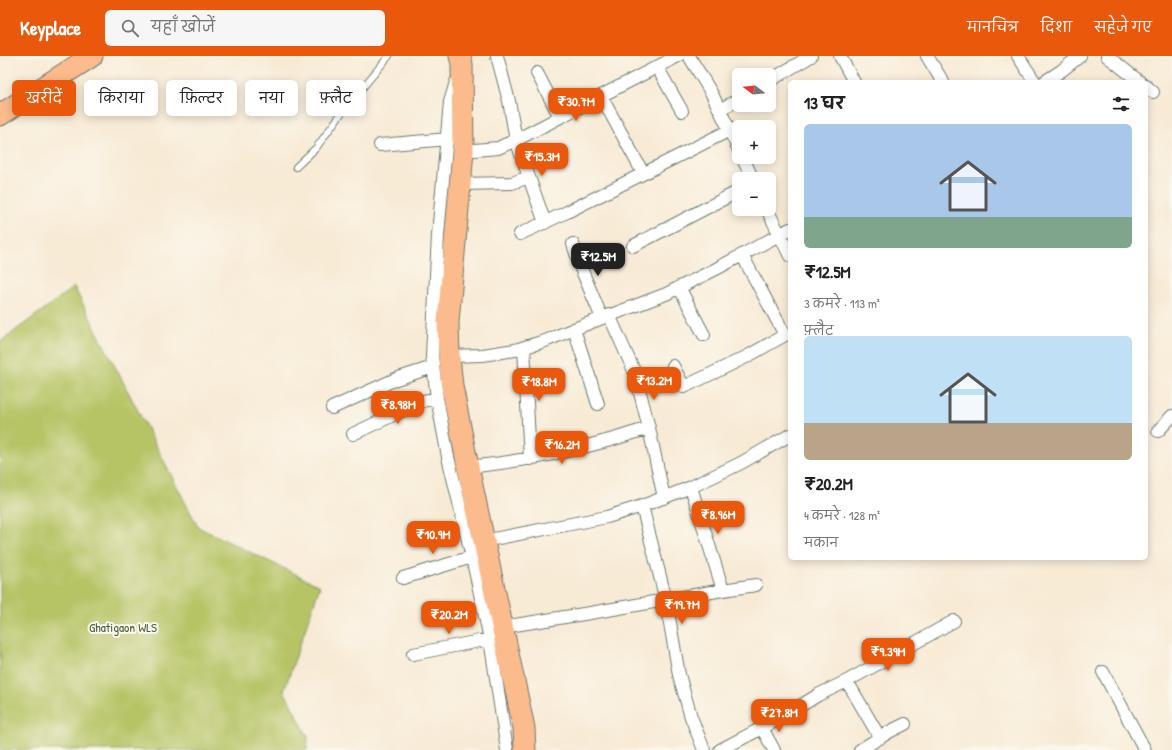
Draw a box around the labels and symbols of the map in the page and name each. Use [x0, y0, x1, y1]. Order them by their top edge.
north arrow [732, 68, 776, 112]
pin: ₹30.7M [543, 88, 609, 122]
pin: ₹15.3M [509, 143, 575, 177]
pin: ₹12.5M [565, 243, 631, 277]
pin: ₹13.2M [621, 367, 687, 401]
pin: ₹18.8M [506, 368, 572, 402]
pin: ₹8.98M [365, 391, 431, 425]
pin: ₹16.2M [529, 431, 595, 465]
pin: ₹8.96M [685, 501, 751, 535]
pin: ₹10.9M [400, 521, 466, 555]
pin: ₹19.7M [649, 591, 715, 625]
pin: ₹20.2M [416, 601, 482, 635]
park label: Ghatigaon WLS [89, 618, 157, 636]
pin: ₹9.39M [855, 638, 921, 672]
pin: ₹27.8M [746, 699, 812, 733]

